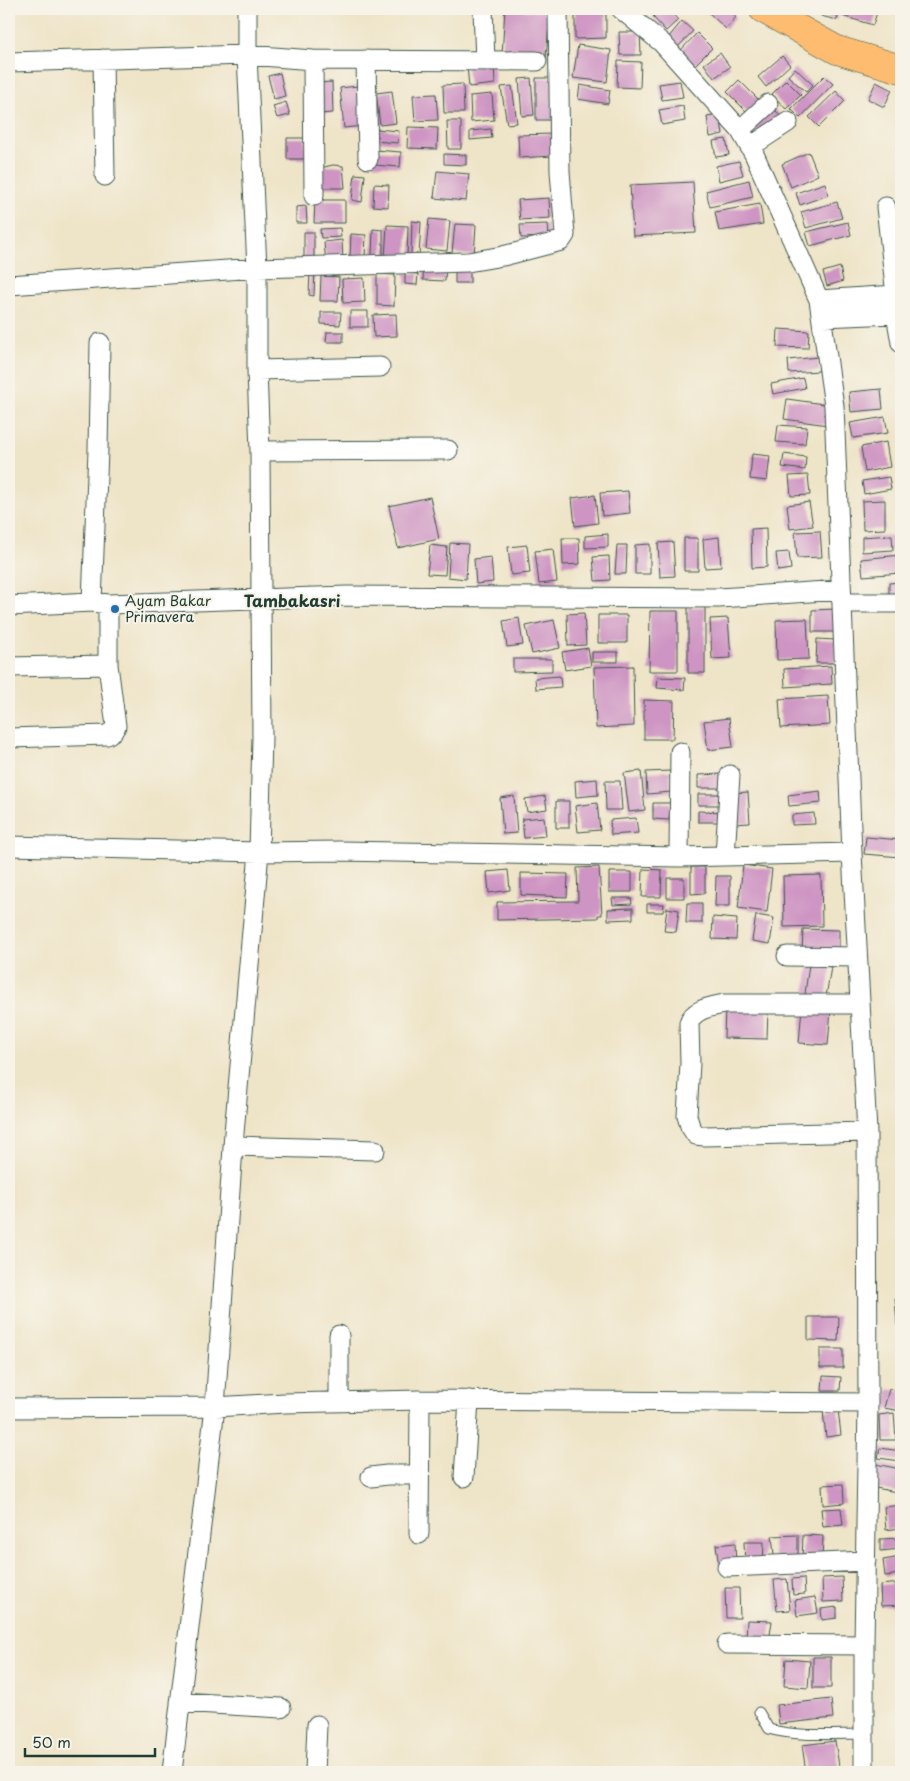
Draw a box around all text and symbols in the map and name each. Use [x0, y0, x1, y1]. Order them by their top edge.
district label: Tambakasri [244, 588, 341, 612]
place label: Ayam Bakar Primavera [125, 590, 212, 627]
marker: Ayam Bakar Primavera [109, 603, 121, 615]
scale bar [25, 1726, 155, 1758]
text: 50 m [32, 1730, 71, 1753]

